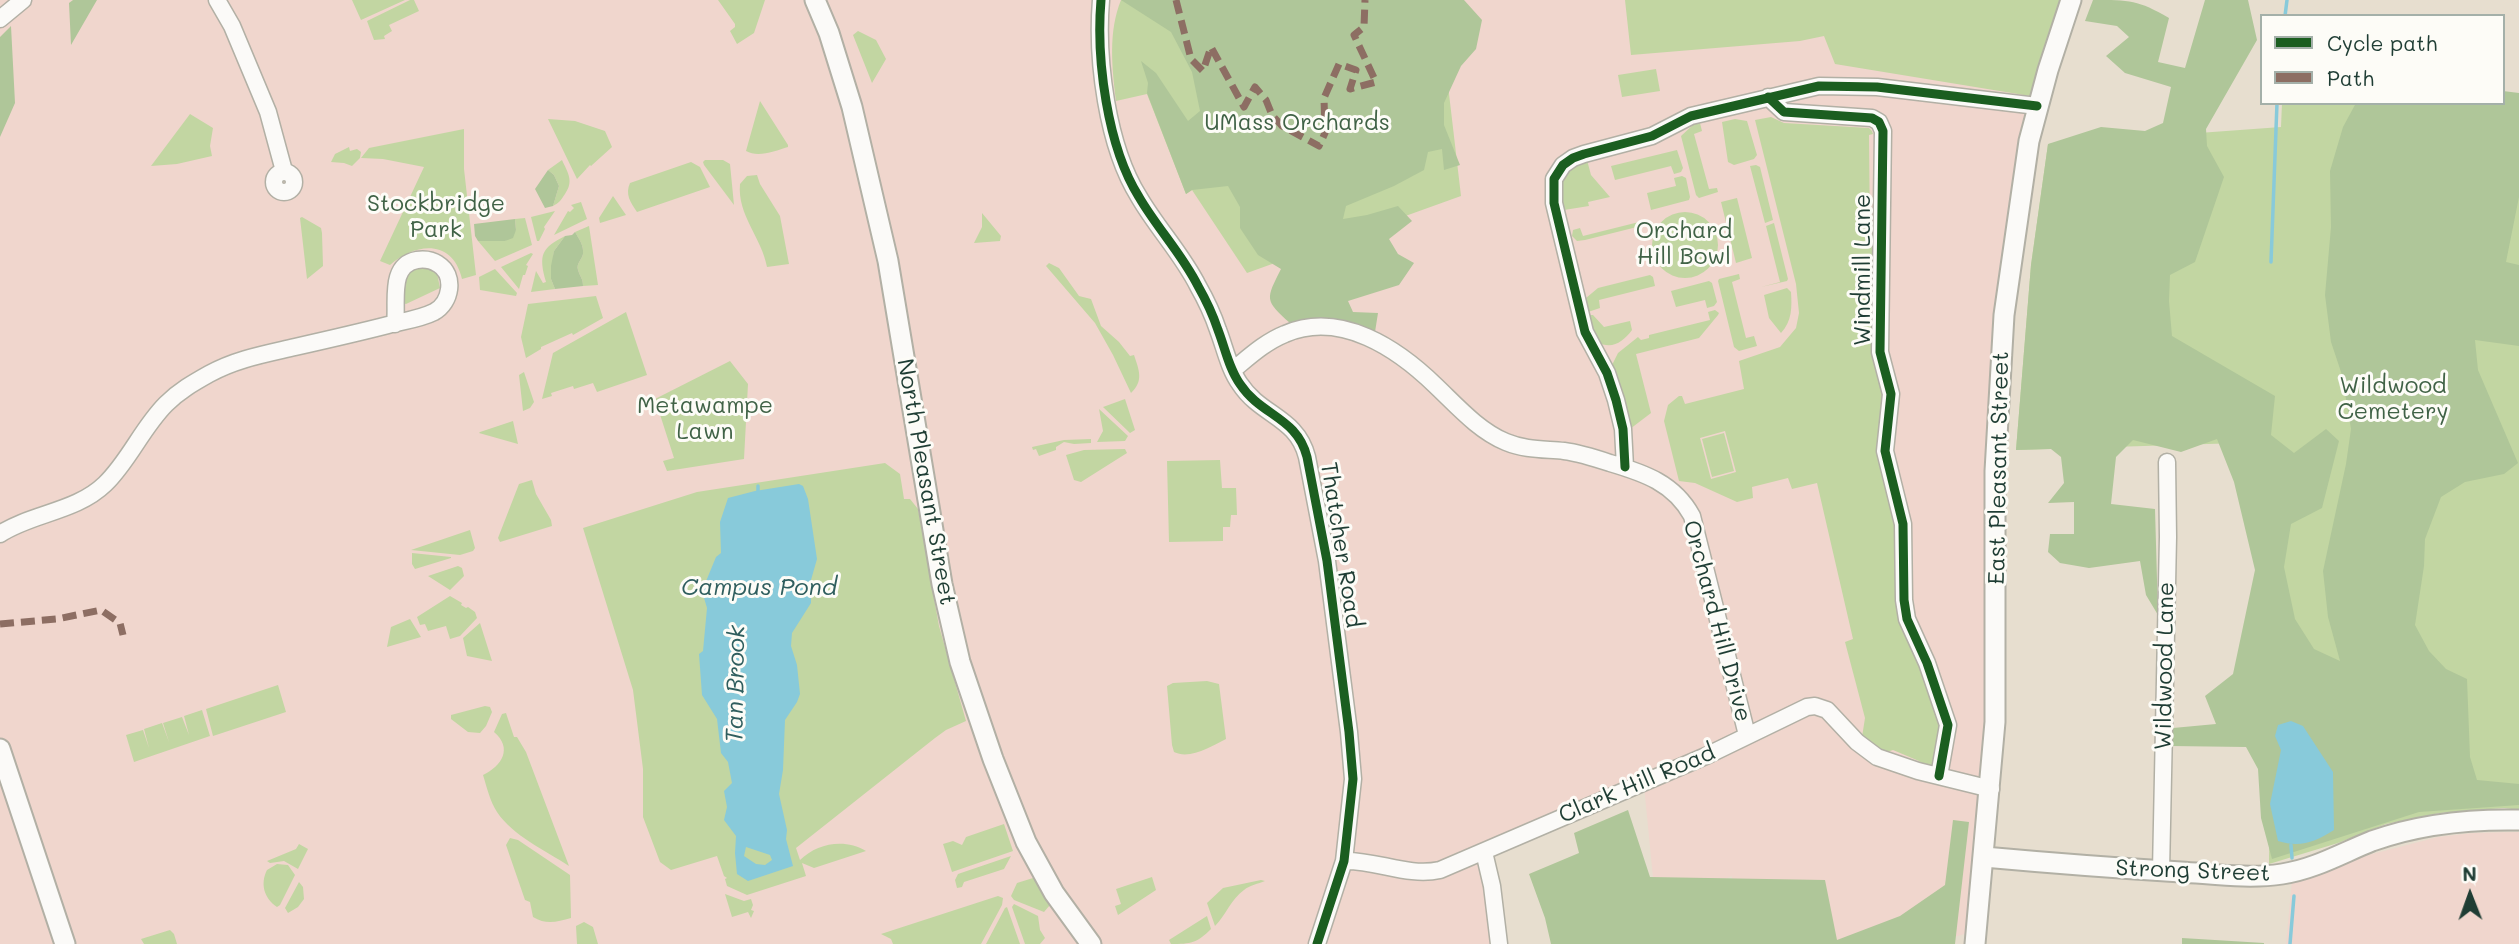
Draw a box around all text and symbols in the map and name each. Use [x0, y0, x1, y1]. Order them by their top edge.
legend [2260, 14, 2505, 105]
text: Cycle path [2327, 29, 2437, 56]
text: Path [2327, 64, 2374, 91]
park label: UMass Orchards [1204, 109, 1390, 137]
park label: Stockbridge Park [367, 190, 505, 244]
street label: Windmill Lane [1849, 194, 1877, 346]
park label: Orchard Hill Bowl [1636, 217, 1732, 271]
street label: East Pleasant Street [1983, 351, 2015, 585]
street label: North Pleasant Street [891, 357, 961, 607]
park label: Wildwood Cemetery [2337, 372, 2449, 426]
park label: Metawampe Lawn [637, 392, 773, 446]
street label: Thatcher Road [1314, 460, 1368, 630]
street label: Orchard Hill Drive [1677, 517, 1757, 725]
water label: Campus Pond [681, 574, 837, 602]
street label: Wildwood Lane [2150, 582, 2180, 750]
water label: Tan Brook [721, 625, 751, 743]
street label: Clark Hill Road [1555, 739, 1719, 829]
street label: Strong Street [2115, 855, 2271, 887]
north arrow [2435, 860, 2505, 930]
text: N [2462, 861, 2477, 886]

